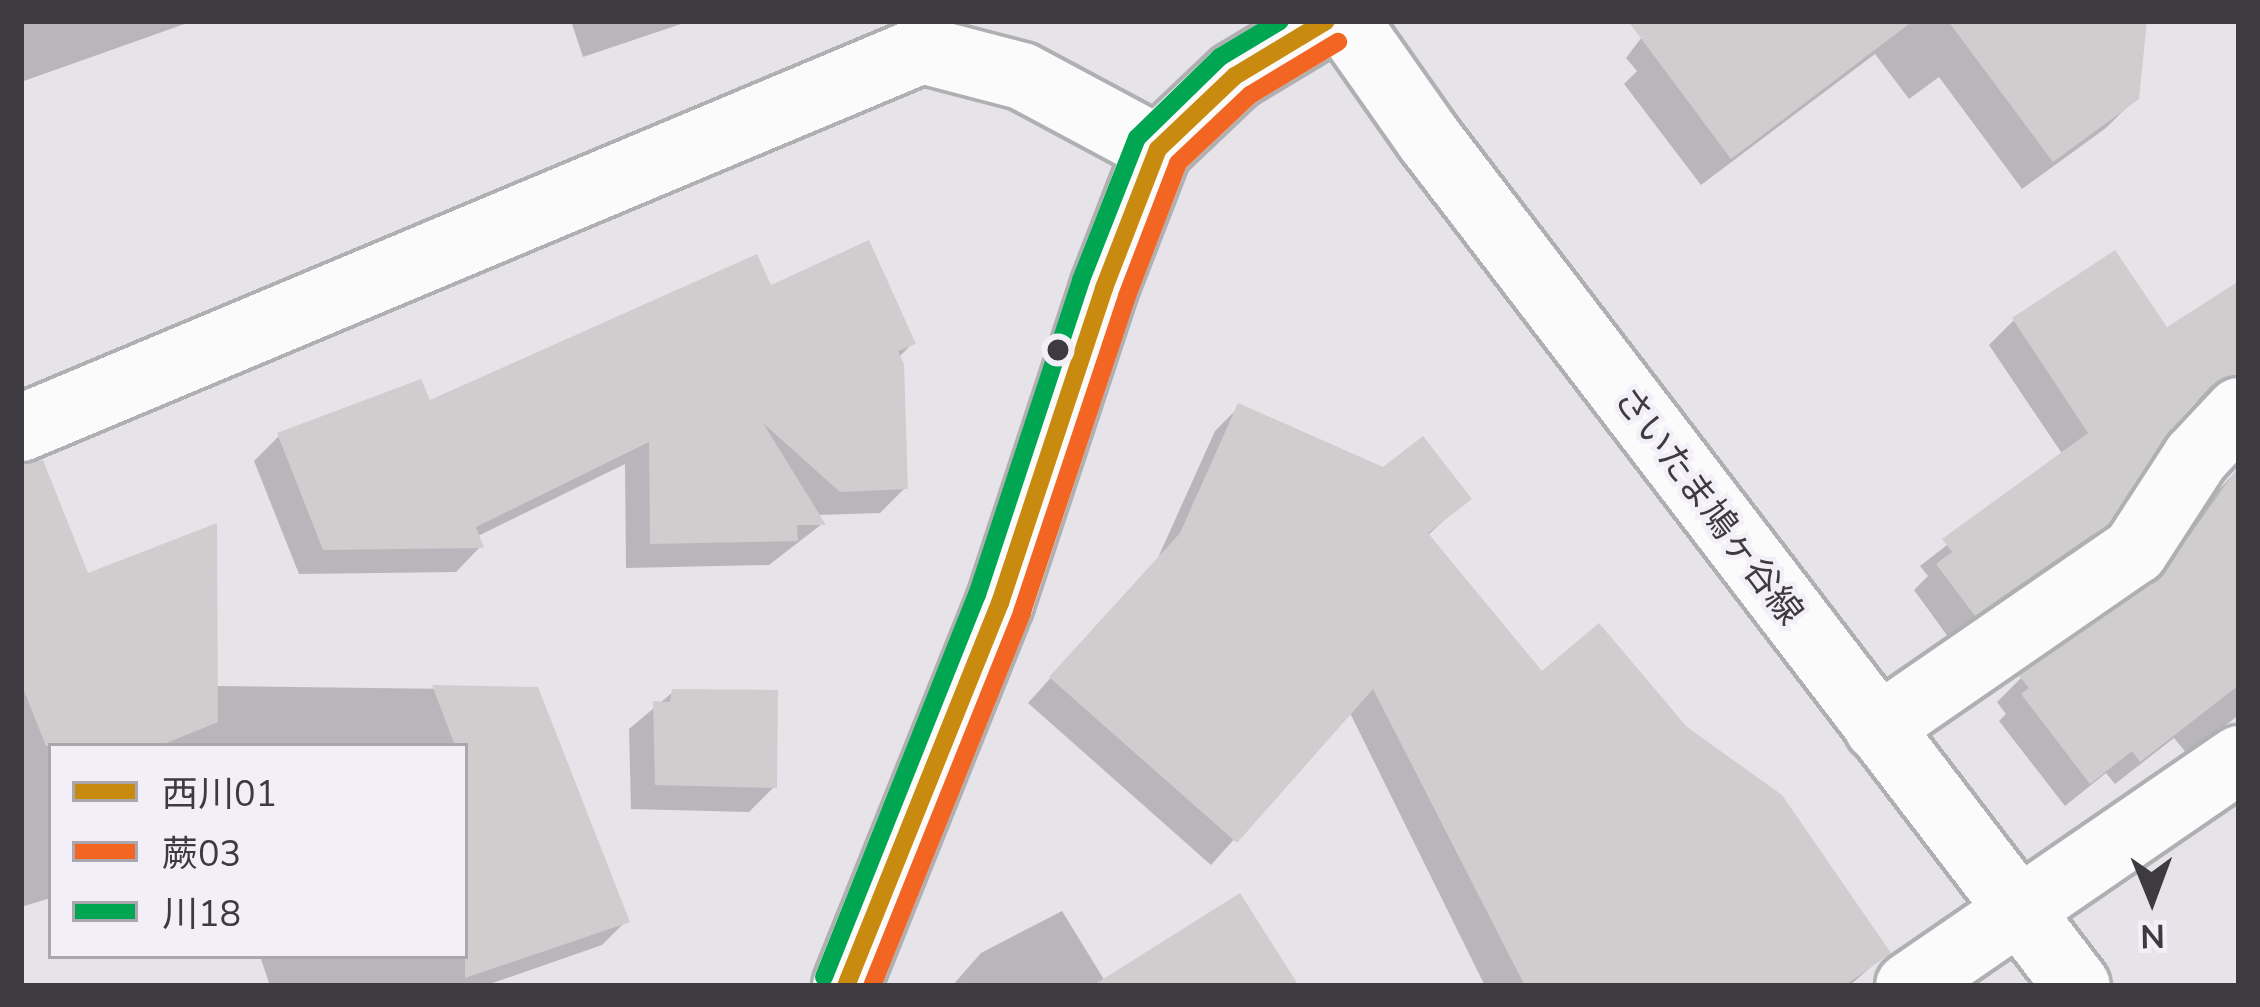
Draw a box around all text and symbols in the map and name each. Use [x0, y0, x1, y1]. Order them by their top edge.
unlabelled marker [1047, 339, 1069, 361]
street label: さいたま鳩ヶ谷線 [1604, 378, 1812, 634]
legend [48, 743, 468, 959]
text: 西川01 [162, 770, 277, 819]
text: 蕨03 [162, 830, 241, 879]
north arrow [2092, 839, 2212, 959]
text: 川18 [162, 890, 241, 939]
text: N [2140, 913, 2165, 958]

